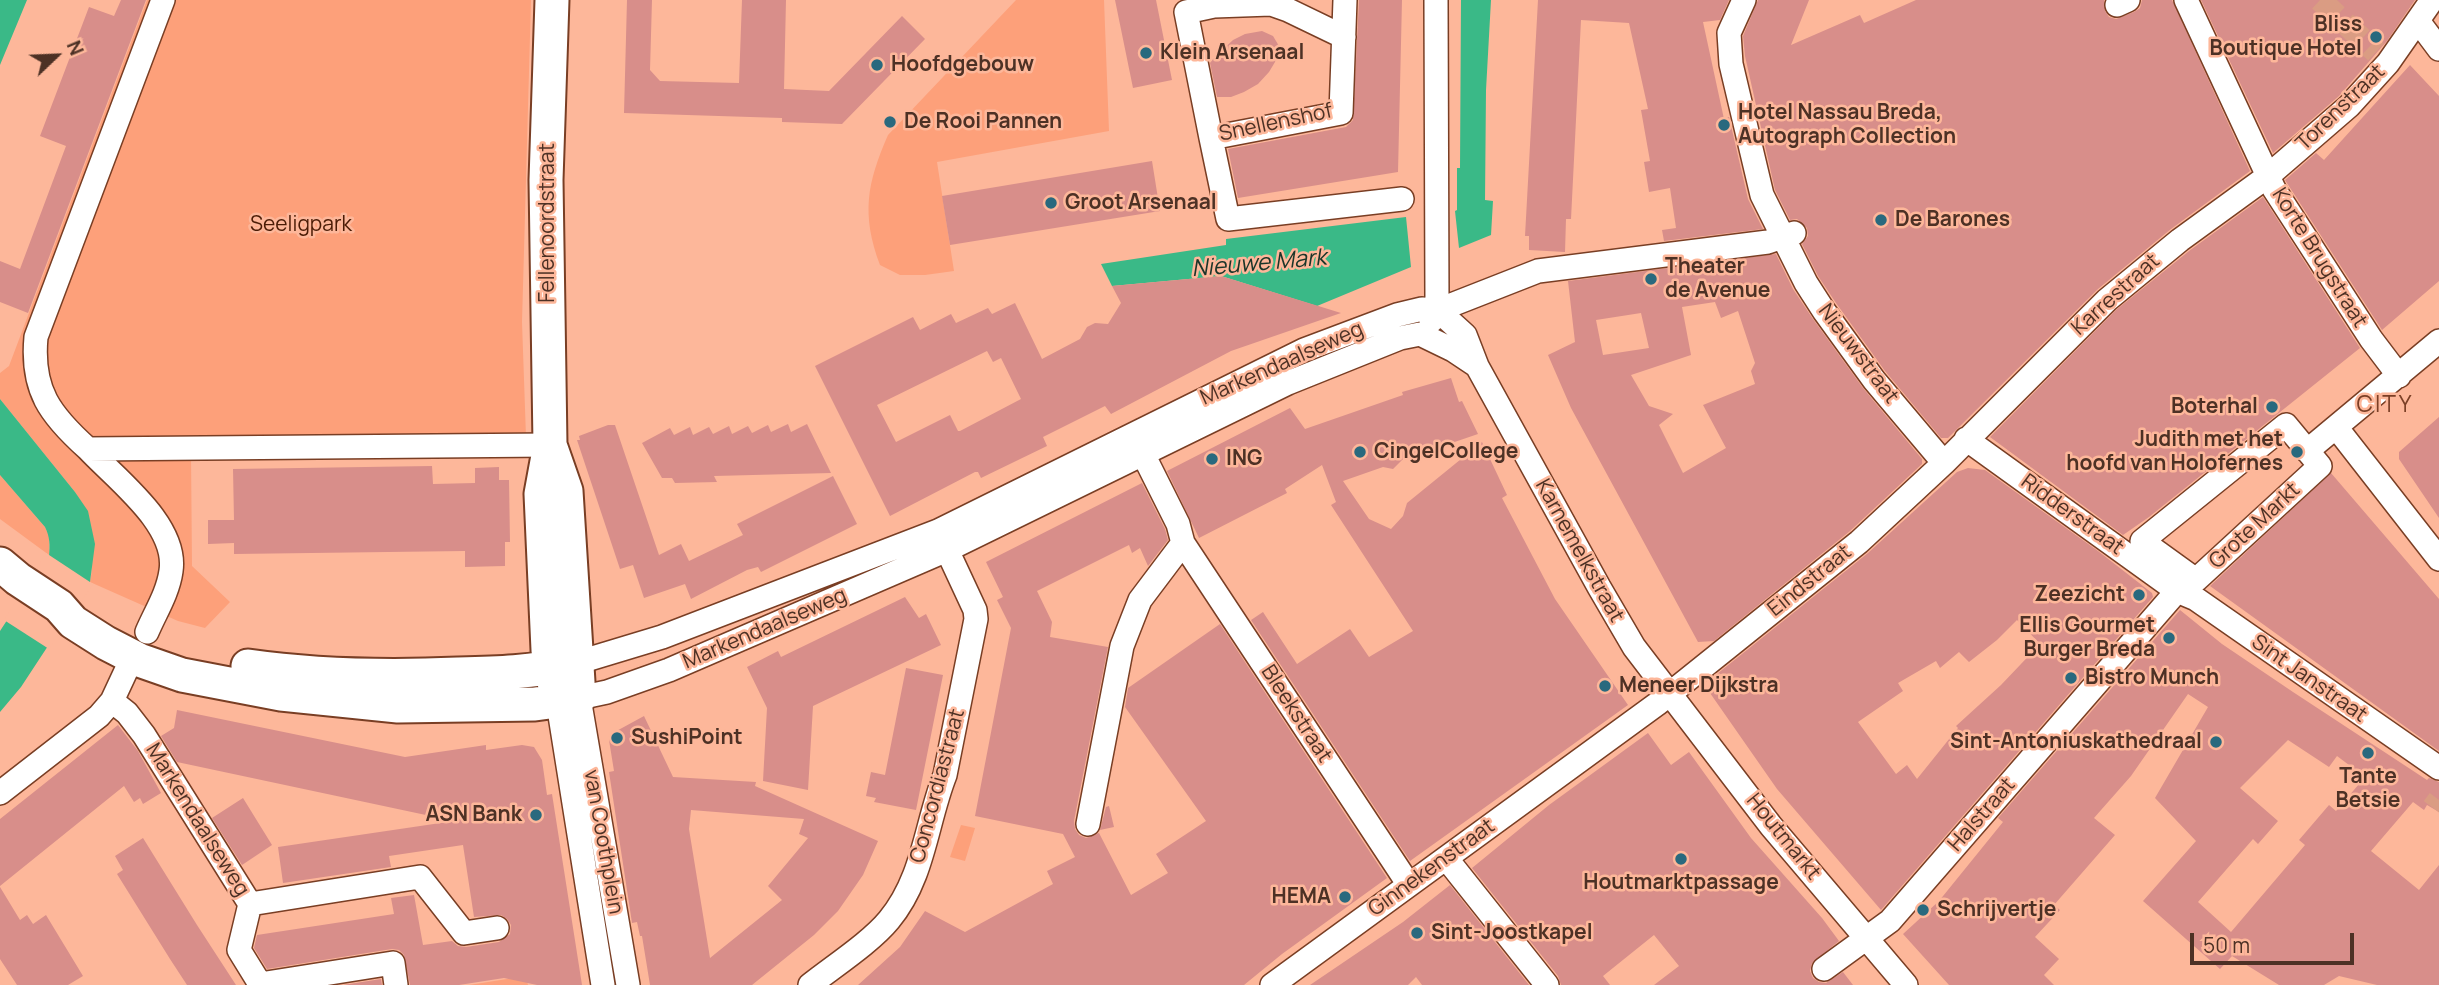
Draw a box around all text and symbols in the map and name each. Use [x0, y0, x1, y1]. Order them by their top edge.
place label: Bliss Boutique Hotel [2210, 12, 2362, 62]
north arrow [21, 21, 91, 91]
marker: Bliss Boutique Hotel [2368, 29, 2384, 45]
text: N [61, 36, 90, 59]
place label: Klein Arsenaal [1160, 40, 1304, 66]
marker: Klein Arsenaal [1138, 45, 1154, 61]
place label: Hoofdgebouw [891, 52, 1034, 78]
marker: Hoofdgebouw [869, 57, 885, 73]
street label: Torenstraat [2291, 60, 2391, 156]
street label: Snellenshof [1217, 99, 1335, 147]
place label: Hotel Nassau Breda, Autograph Collection [1738, 100, 1956, 150]
place label: De Rooi Pannen [904, 109, 1062, 135]
marker: De Rooi Pannen [882, 114, 898, 130]
marker: Hotel Nassau Breda, Autograph Collection [1716, 117, 1732, 133]
street label: Fellenoordstraat [535, 143, 561, 303]
street label: Korte Brugstraat [2266, 184, 2372, 332]
place label: Groot Arsenaal [1065, 190, 1217, 216]
marker: Groot Arsenaal [1043, 195, 1059, 211]
place label: De Barones [1895, 207, 2010, 233]
park label: Seeligpark [250, 212, 352, 238]
marker: De Barones [1873, 212, 1889, 228]
water label: Nieuwe Mark [1190, 244, 1328, 284]
street label: Karrestraat [2067, 249, 2165, 341]
place label: Theater de Avenue [1665, 254, 1770, 304]
marker: Theater de Avenue [1643, 271, 1659, 287]
street label: Nieuwstraat [1812, 299, 1904, 409]
street label: Markendaalseweg [1197, 317, 1367, 411]
district label: CITY [2357, 392, 2413, 420]
place label: Boterhal [2171, 394, 2258, 420]
marker: Boterhal [2264, 399, 2280, 415]
place label: Judith met het hoofd van Holofernes [2066, 427, 2283, 477]
place label: CingelCollege [1374, 439, 1518, 465]
marker: CingelCollege [1352, 444, 1368, 460]
marker: Judith met het hoofd van Holofernes [2289, 444, 2305, 460]
place label: ING [1226, 446, 1262, 472]
marker: ING [1204, 451, 1220, 467]
street label: Ridderstraat [2016, 469, 2128, 561]
street label: Karnemelkstraat [1529, 475, 1629, 627]
street label: Grote Markt [2204, 478, 2306, 574]
street label: Eindstraat [1763, 540, 1857, 622]
place label: Zeezicht [2034, 582, 2125, 608]
street label: Markendaalseweg [679, 583, 851, 675]
marker: Zeezicht [2131, 587, 2147, 603]
place label: Ellis Gourmet Burger Breda [2019, 613, 2155, 663]
marker: Ellis Gourmet Burger Breda [2161, 630, 2177, 646]
street label: Sint Janstraat [2246, 630, 2372, 728]
street label: Bleekstraat [1255, 661, 1337, 767]
place label: Bistro Munch [2085, 665, 2219, 691]
marker: Bistro Munch [2063, 670, 2079, 686]
place label: Meneer Dijkstra [1619, 673, 1779, 699]
marker: Meneer Dijkstra [1597, 678, 1613, 694]
street label: Concordiastraat [905, 706, 971, 866]
place label: SushiPoint [631, 725, 743, 751]
place label: Sint-Antoniuskathedraal [1950, 729, 2202, 755]
marker: SushiPoint [609, 730, 625, 746]
marker: Sint-Antoniuskathedraal [2208, 734, 2224, 750]
street label: Markendaalseweg [140, 739, 254, 901]
marker: Tante Betsie [2360, 745, 2376, 761]
place label: Tante Betsie [2336, 764, 2400, 814]
street label: van Coothplein [578, 768, 628, 916]
street label: Halstraat [1943, 773, 2021, 857]
street label: Houtmarkt [1741, 789, 1825, 885]
place label: ASN Bank [425, 802, 522, 828]
marker: ASN Bank [528, 807, 544, 823]
street label: Ginnekenstraat [1364, 814, 1500, 922]
marker: Houtmarktpassage [1673, 851, 1689, 867]
place label: Houtmarktpassage [1583, 870, 1779, 896]
place label: HEMA [1272, 884, 1331, 910]
marker: HEMA [1337, 889, 1353, 905]
place label: Schrijvertje [1937, 897, 2056, 923]
marker: Schrijvertje [1915, 902, 1931, 918]
scale bar [2194, 918, 2358, 962]
place label: Sint-Joostkapel [1431, 920, 1593, 946]
marker: Sint-Joostkapel [1409, 925, 1425, 941]
text: 50 m [2203, 931, 2250, 959]

